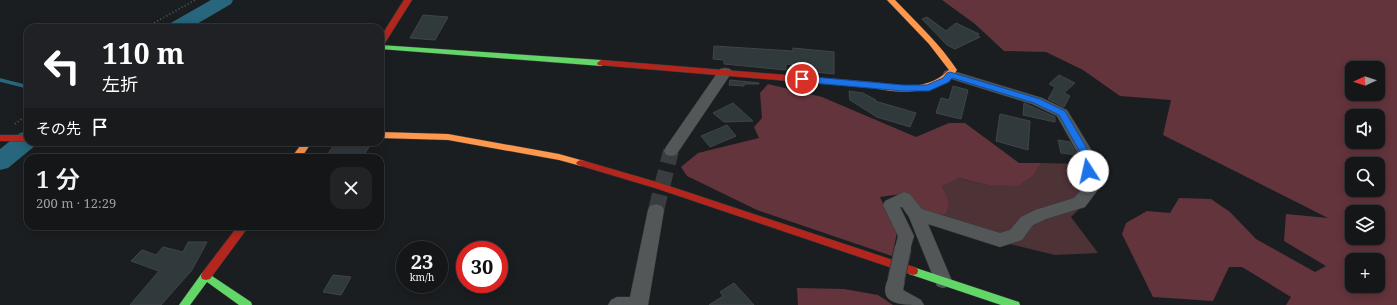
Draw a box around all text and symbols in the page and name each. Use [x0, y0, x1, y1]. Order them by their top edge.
text: 110 m [102, 34, 184, 72]
icon: left [36, 40, 88, 92]
north arrow [1345, 61, 1385, 101]
map controls [1345, 61, 1385, 293]
pin [785, 62, 819, 96]
icon: arrive [791, 68, 813, 90]
text: 左折 [102, 72, 138, 96]
button: sound [1345, 109, 1385, 149]
icon: arrive [89, 116, 111, 138]
text: その先 [36, 118, 81, 138]
position arrow [1067, 150, 1109, 192]
button: search [1345, 157, 1385, 197]
text: 1 分 [36, 162, 80, 195]
button: close [330, 167, 372, 209]
text: 200 m · 12:29 [36, 194, 116, 212]
button: layers [1345, 205, 1385, 245]
speed limit sign: 30 [456, 241, 508, 293]
text: 23 [411, 248, 433, 275]
button: + [1345, 253, 1385, 293]
text: km/h [410, 270, 434, 284]

